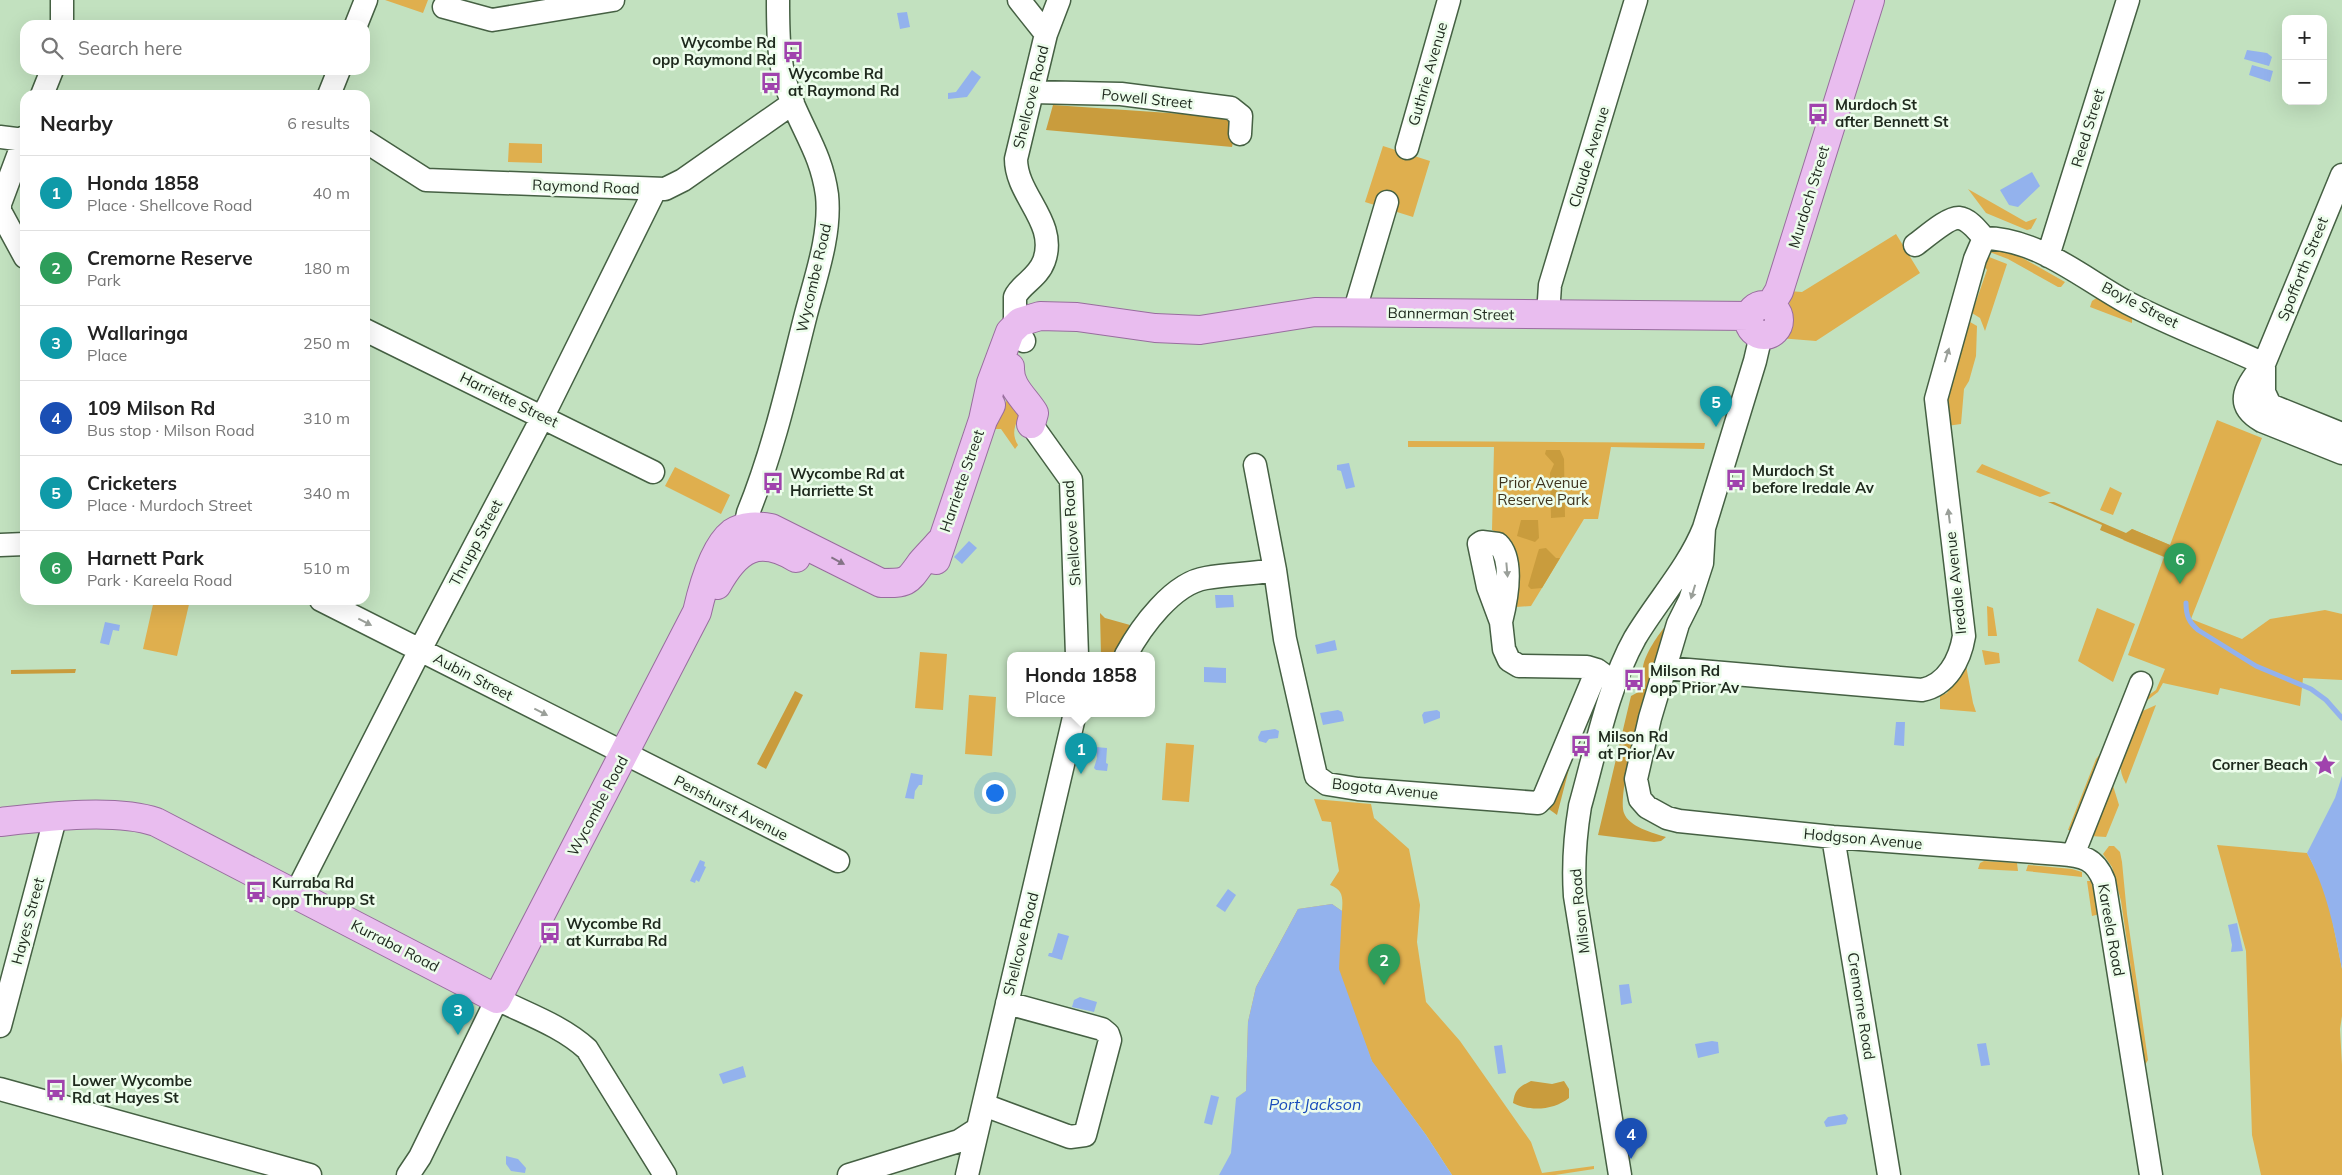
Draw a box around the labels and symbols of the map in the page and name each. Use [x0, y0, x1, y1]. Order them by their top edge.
street label: Guthrie Avenue [1404, 20, 1451, 128]
place label: Wycombe Rd opp Raymond Rd [652, 33, 776, 69]
bus stop icon: Wycombe Rd opp Raymond Rd [780, 39, 806, 65]
street label: Shellcove Road [1008, 43, 1053, 151]
place label: Wycombe Rd at Raymond Rd [788, 64, 899, 100]
bus stop icon: Wycombe Rd at Raymond Rd [758, 70, 784, 96]
street label: Powell Street [1101, 84, 1194, 113]
street label: Reed Street [2067, 86, 2108, 169]
place label: Murdoch St after Bennett St [1835, 95, 1949, 131]
bus stop icon: Murdoch St after Bennett St [1805, 101, 1831, 127]
street label: Claude Avenue [1564, 104, 1613, 210]
street label: Murdoch Street [1784, 143, 1833, 250]
street label: Raymond Road [532, 175, 640, 198]
street label: Spofforth Street [2273, 214, 2332, 324]
street label: Wycombe Road [792, 222, 835, 334]
street label: Boyle Street [2099, 277, 2182, 332]
street label: Bannerman Street [1387, 303, 1515, 324]
one-way arrow [1944, 348, 1952, 363]
street label: Harriette Street [457, 368, 561, 432]
pin: 5 [1700, 386, 1732, 427]
street label: Harriette Street [935, 427, 988, 534]
place label: Murdoch St before Iredale Av [1752, 461, 1875, 497]
place label: Wycombe Rd at Harriette St [790, 464, 905, 500]
bus stop icon: Murdoch St before Iredale Av [1723, 467, 1749, 493]
bus stop icon: Wycombe Rd at Harriette St [760, 470, 786, 496]
park label: Prior Avenue Reserve Park [1497, 473, 1589, 509]
street label: Shellcove Road [1058, 480, 1085, 587]
street label: Thrupp Street [445, 496, 506, 589]
one-way arrow [1945, 507, 1953, 523]
street label: Iredale Avenue [1941, 531, 1970, 635]
pin: 6 [2164, 543, 2196, 584]
one-way arrow [832, 557, 845, 566]
one-way arrow [1503, 562, 1511, 578]
one-way arrow [1688, 585, 1696, 600]
one-way arrow [358, 618, 372, 626]
street label: Aubin Street [430, 648, 516, 705]
place label: Milson Rd opp Prior Av [1650, 661, 1740, 697]
bus stop icon: Milson Rd opp Prior Av [1621, 667, 1647, 693]
one-way arrow [533, 708, 548, 716]
place label: Milson Rd at Prior Av [1598, 727, 1675, 763]
pin: 1 [1065, 733, 1097, 774]
bus stop icon: Milson Rd at Prior Av [1568, 733, 1594, 759]
street label: Wycombe Road [563, 752, 632, 859]
place icon: Corner Beach [2312, 752, 2338, 778]
place label: Corner Beach [2212, 755, 2308, 774]
street label: Penshurst Avenue [671, 771, 791, 844]
street label: Bogota Avenue [1331, 773, 1439, 804]
your location [982, 780, 1008, 806]
street label: Hodgson Avenue [1803, 824, 1923, 853]
street label: Milson Road [1566, 868, 1593, 955]
place label: Kurraba Rd opp Thrupp St [272, 873, 375, 909]
street label: Hayes Street [7, 875, 48, 966]
bus stop icon: Kurraba Rd opp Thrupp St [243, 879, 269, 905]
street label: Kareela Road [2094, 882, 2129, 978]
street label: Shellcove Road [998, 890, 1043, 998]
place label: Wycombe Rd at Kurraba Rd [566, 914, 667, 950]
street label: Kurraba Road [348, 915, 443, 976]
bus stop icon: Wycombe Rd at Kurraba Rd [537, 920, 563, 946]
pin: 2 [1368, 944, 1400, 985]
street label: Cremorne Road [1844, 951, 1879, 1061]
pin: 3 [442, 994, 474, 1035]
place label: Lower Wycombe Rd at Hayes St [72, 1071, 192, 1107]
bus stop icon: Lower Wycombe Rd at Hayes St [43, 1077, 69, 1103]
water label: Port Jackson [1269, 1094, 1361, 1114]
pin: 4 [1615, 1118, 1647, 1159]

